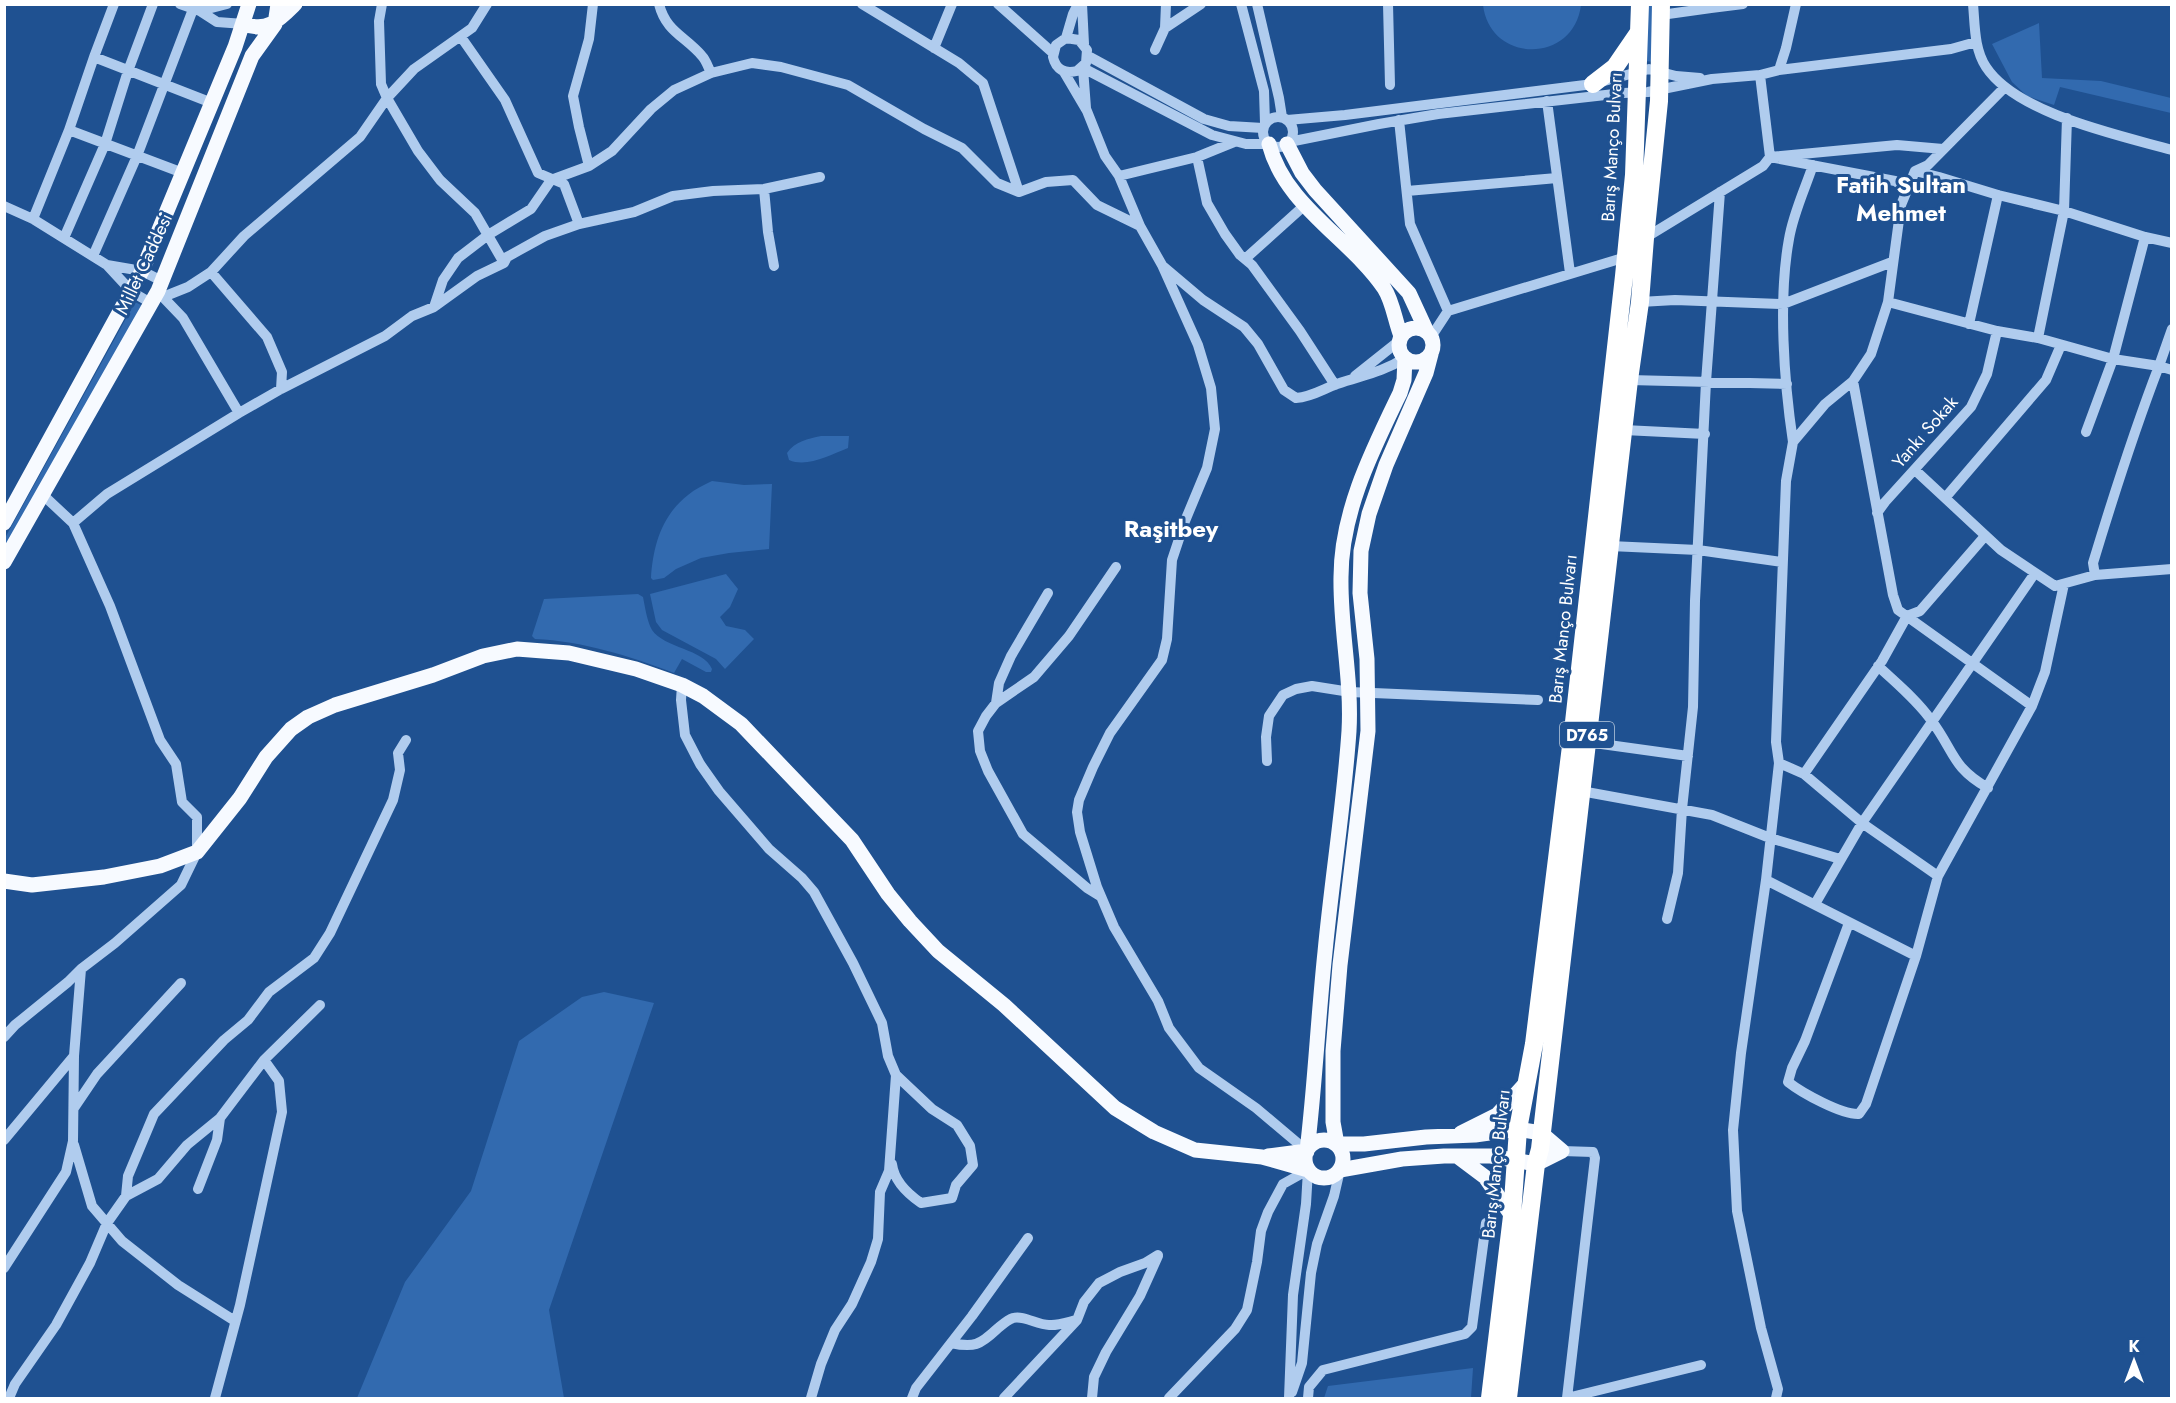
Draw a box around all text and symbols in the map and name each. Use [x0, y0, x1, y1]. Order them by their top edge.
street label: Barış Manço Bulvarı [1595, 72, 1629, 222]
district label: Fatih Sultan Mehmet [1836, 167, 1966, 230]
street label: Millet Caddesi [109, 209, 179, 319]
street label: Yankı Sokak [1886, 390, 1964, 474]
district label: Raşitbey [1124, 511, 1219, 546]
street label: Barış Manço Bulvarı [1542, 553, 1584, 705]
road number: D765 [1560, 722, 1614, 748]
street label: Barış Manço Bulvarı [1475, 1088, 1517, 1240]
north arrow [2104, 1331, 2164, 1391]
text: K [2128, 1335, 2140, 1358]

